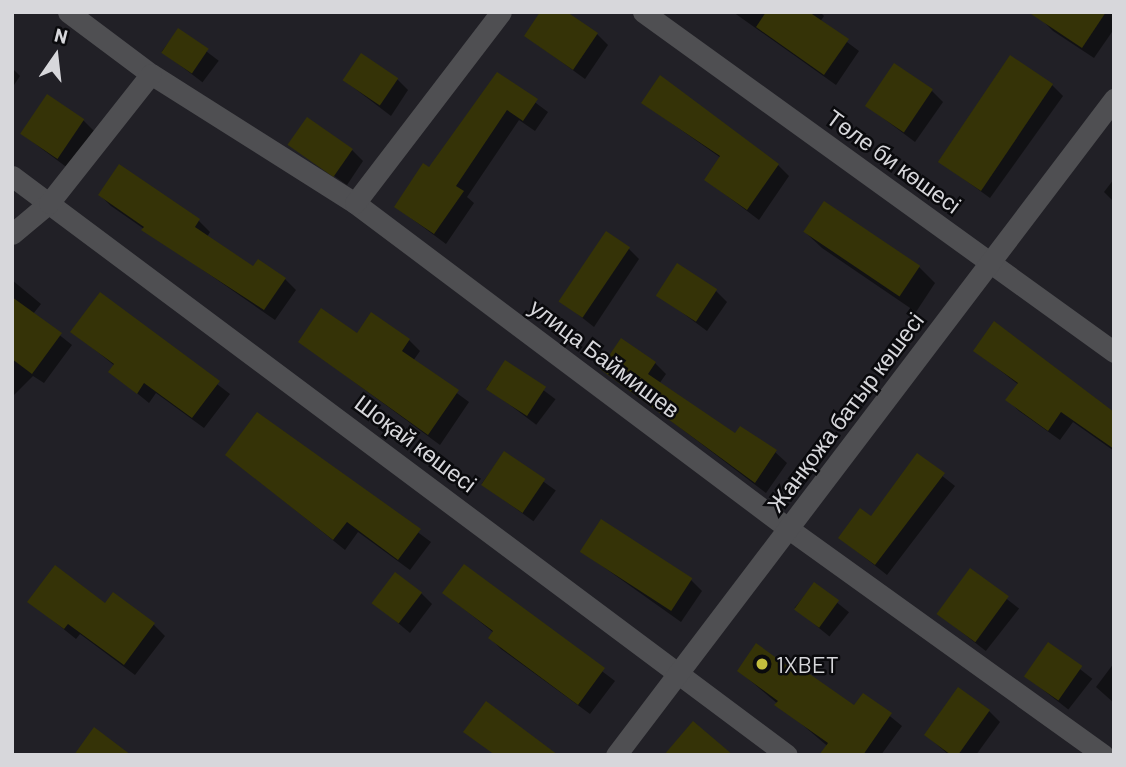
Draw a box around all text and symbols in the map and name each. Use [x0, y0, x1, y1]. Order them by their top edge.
north arrow [21, 21, 91, 91]
text: N [52, 22, 70, 48]
street label: Төле би көшесі [822, 103, 966, 219]
street label: улица Баймишев [525, 293, 685, 423]
street label: Жанқожа батыр көшесі [761, 307, 929, 517]
street label: Шоқай көшесі [350, 388, 482, 498]
place label: 1XBET [776, 650, 839, 678]
marker: 1XBET [754, 656, 770, 672]

